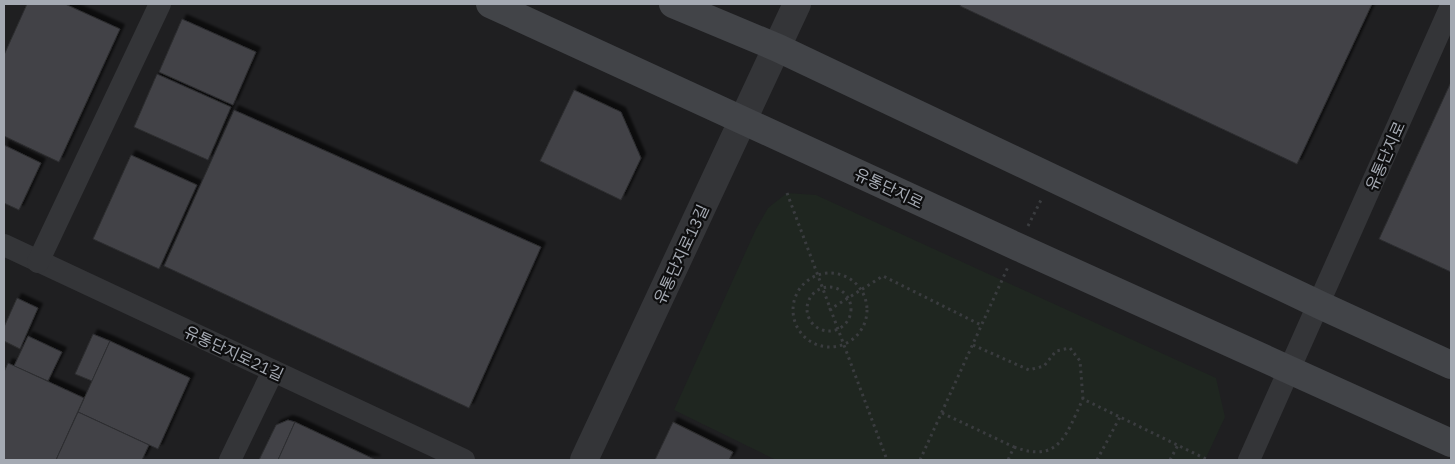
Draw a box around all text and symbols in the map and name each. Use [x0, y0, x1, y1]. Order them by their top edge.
street label: 유통단지로 [1361, 118, 1409, 194]
street label: 유통단지로 [851, 163, 927, 213]
street label: 유통단지로13길 [649, 201, 713, 307]
street label: 유통단지로21길 [181, 321, 287, 385]

